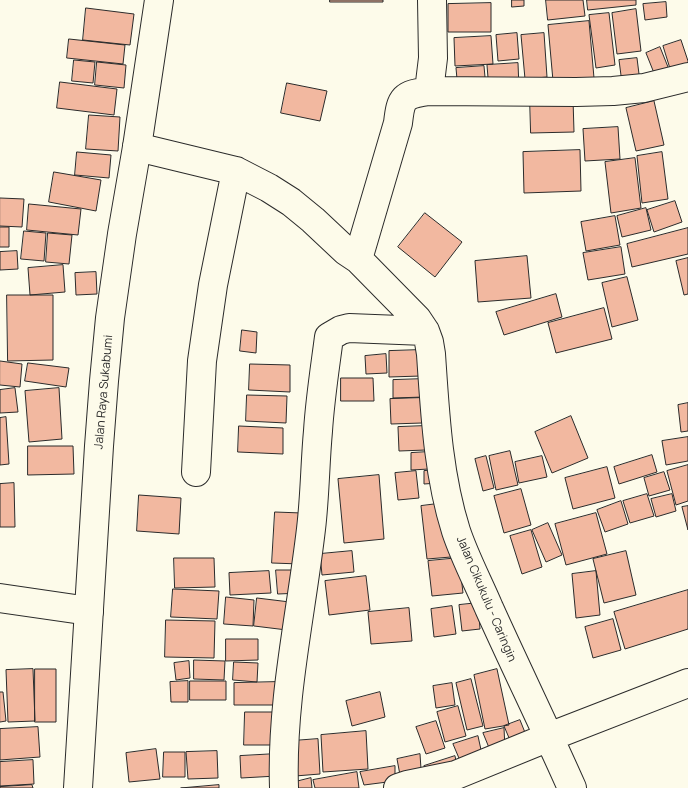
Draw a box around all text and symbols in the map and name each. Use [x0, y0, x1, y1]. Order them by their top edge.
street label: Jalan Raya Sukabumi [92, 334, 116, 450]
street label: Jalan Cikukulu - Caringin [453, 534, 519, 664]

